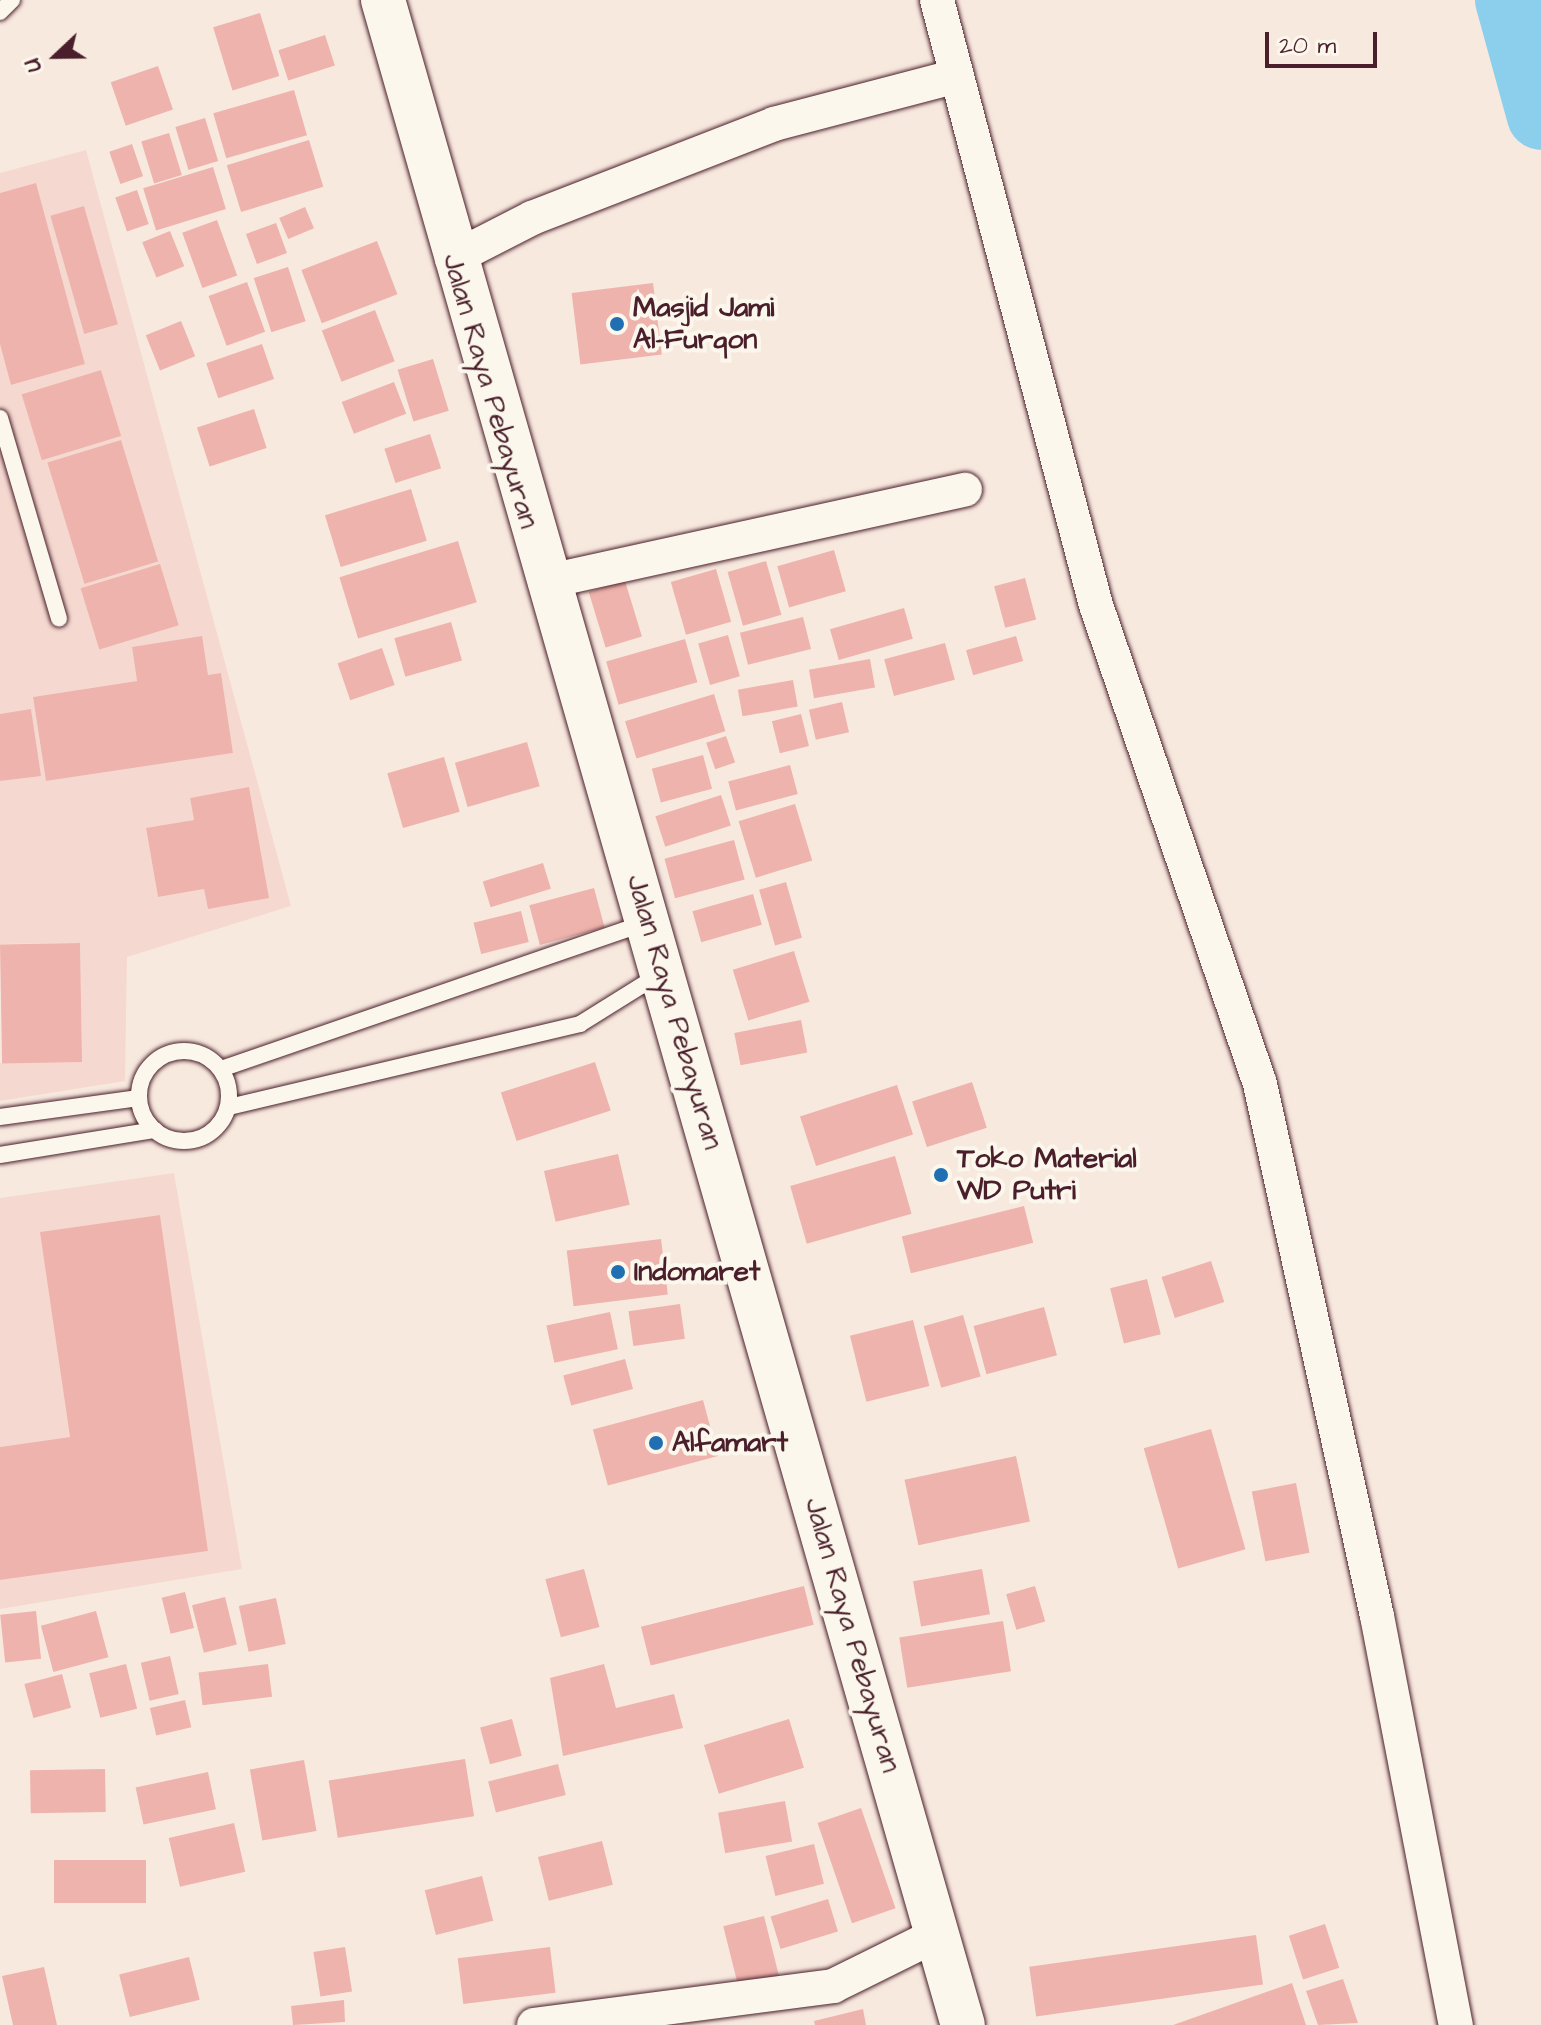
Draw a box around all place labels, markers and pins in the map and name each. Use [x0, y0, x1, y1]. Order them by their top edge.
place label: Masjid Jami Al-Furqon [633, 291, 774, 357]
marker: Masjid Jami Al-Furqon [608, 315, 626, 333]
place label: Toko Material WD Putri [957, 1142, 1137, 1208]
marker: Toko Material WD Putri [932, 1166, 950, 1184]
place label: Indomaret [634, 1255, 760, 1289]
marker: Indomaret [609, 1263, 627, 1281]
place label: Alfamart [672, 1426, 788, 1460]
marker: Alfamart [647, 1434, 665, 1452]

